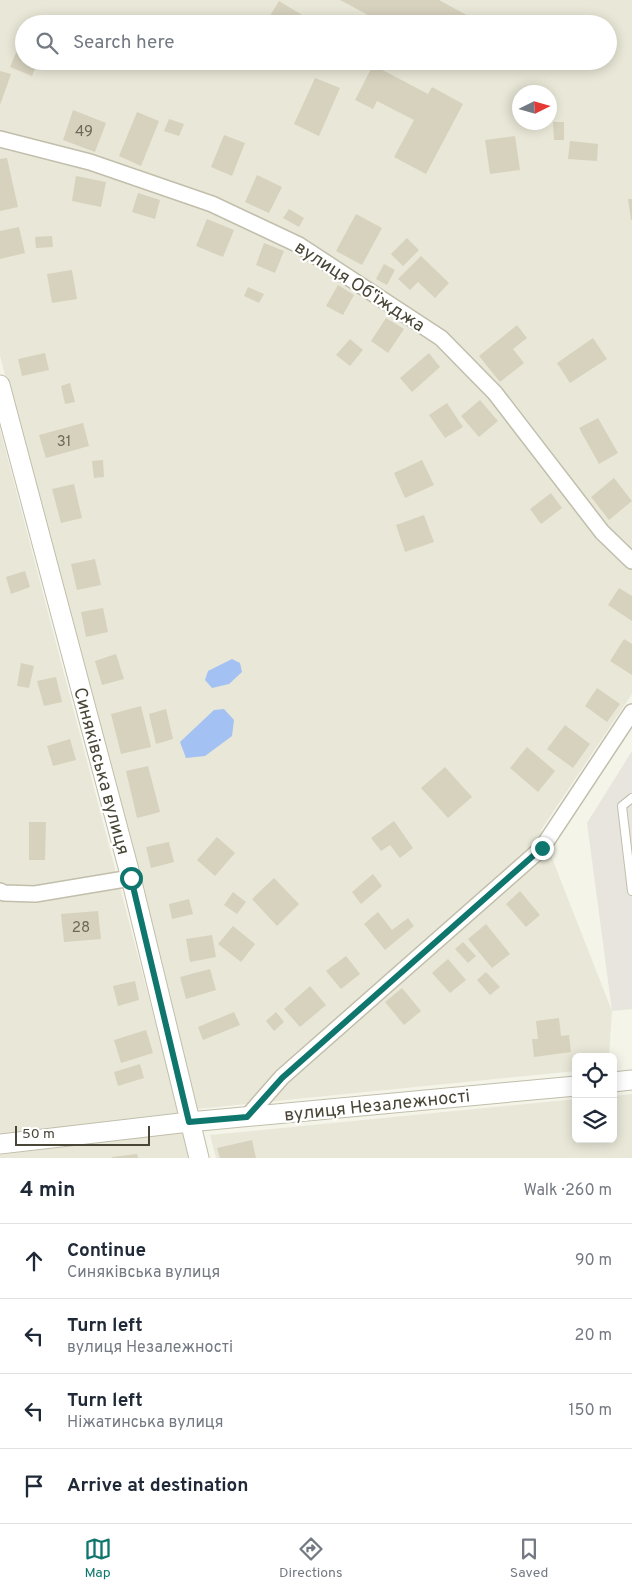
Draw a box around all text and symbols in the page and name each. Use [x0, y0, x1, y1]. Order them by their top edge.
search box [15, 15, 617, 70]
icon: search [33, 29, 61, 57]
text: Search here [73, 31, 175, 55]
north arrow [512, 85, 557, 130]
house number: 49 [75, 123, 93, 142]
street label: вулиця Обʼїжджа [290, 237, 429, 338]
house number: 31 [57, 433, 71, 452]
street label: Синяківська вулиця [67, 685, 134, 858]
route end [531, 837, 554, 860]
route start [120, 867, 143, 890]
house number: 28 [72, 919, 90, 938]
map controls [572, 1053, 617, 1143]
button: locate [572, 1053, 617, 1098]
street label: вулиця Незалежності [283, 1085, 471, 1128]
button: layers [572, 1098, 617, 1143]
scale bar [15, 1123, 150, 1146]
text: 50 m [22, 1126, 55, 1143]
text: 4 min [20, 1177, 76, 1204]
text: Walk · 260 m [523, 1181, 612, 1201]
text: Continue [67, 1239, 146, 1263]
icon: ahead [20, 1247, 48, 1275]
text: 90 m [575, 1251, 612, 1271]
text: Синяківська вулиця [67, 1263, 220, 1283]
text: Turn left [67, 1314, 143, 1338]
icon: left [20, 1322, 48, 1350]
text: 20 m [575, 1326, 612, 1346]
text: вулиця Незалежності [67, 1338, 233, 1358]
text: Turn left [67, 1389, 143, 1413]
icon: left [20, 1397, 48, 1425]
text: 150 m [569, 1401, 612, 1421]
text: Ніжатинська вулиця [67, 1413, 224, 1433]
icon: arrive [20, 1472, 48, 1500]
text: Arrive at destination [67, 1474, 248, 1498]
tab: Map [84, 1535, 112, 1582]
tab: Directions [279, 1535, 343, 1582]
tab: Saved [510, 1535, 548, 1582]

